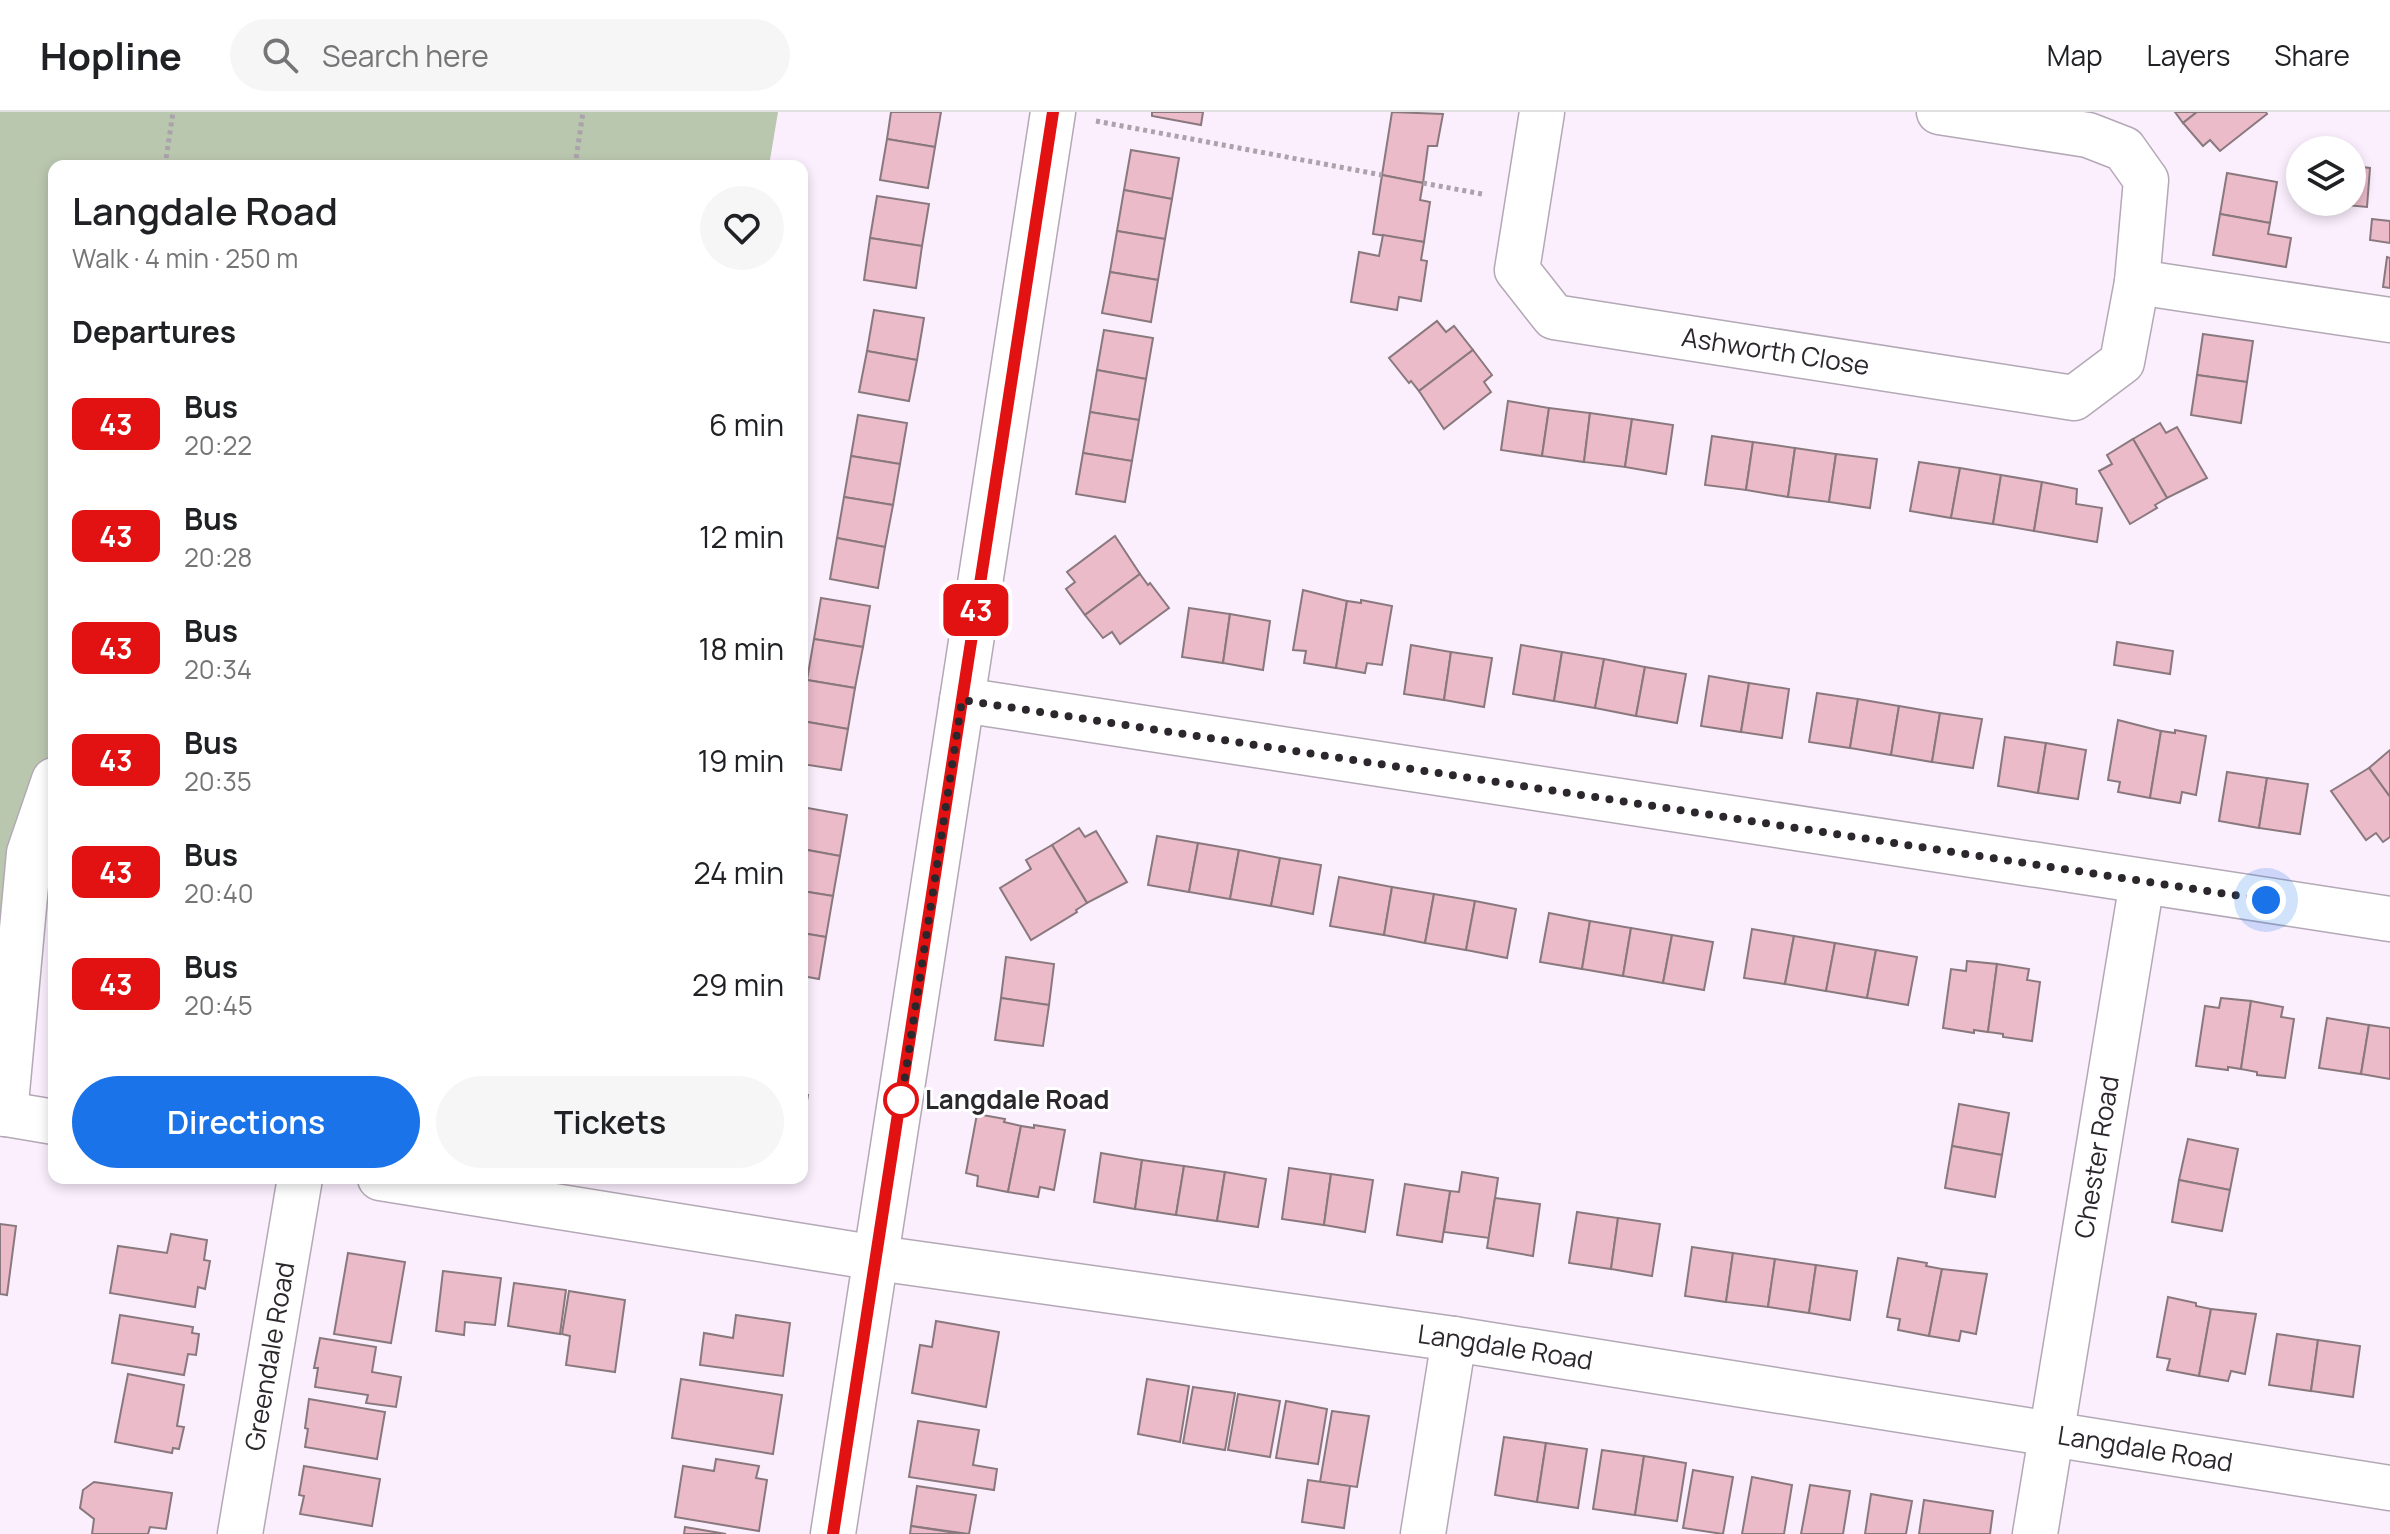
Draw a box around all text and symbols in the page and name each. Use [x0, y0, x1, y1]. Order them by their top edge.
search box [230, 19, 790, 91]
text: Hopline [40, 29, 182, 81]
icon: search [258, 33, 302, 77]
text: Search here [322, 35, 489, 76]
text: Map [2047, 36, 2103, 74]
text: Layers [2147, 36, 2230, 74]
text: Share [2274, 36, 2350, 74]
map controls [2286, 136, 2366, 216]
button: layers [2286, 136, 2366, 216]
text: Langdale Road [72, 184, 338, 236]
button: heart [700, 186, 784, 270]
text: Walk · 4 min · 250 m [72, 240, 298, 276]
text: Departures [72, 311, 236, 352]
street label: Ashworth Close [1679, 318, 1872, 383]
text: Bus [184, 386, 238, 427]
text: 6 min [709, 404, 784, 445]
text: 43 [99, 405, 133, 443]
text: 20:22 [184, 427, 252, 463]
text: Bus [184, 498, 238, 539]
text: 12 min [699, 516, 784, 557]
text: 43 [99, 517, 133, 555]
text: 20:28 [184, 539, 252, 575]
line badge: 43 [940, 584, 1012, 636]
text: 43 [959, 591, 993, 629]
text: Bus [184, 610, 238, 651]
text: 18 min [699, 628, 784, 669]
text: 43 [99, 629, 133, 667]
text: 20:34 [184, 651, 252, 687]
text: Bus [184, 722, 238, 763]
text: 19 min [697, 740, 784, 781]
text: 43 [99, 741, 133, 779]
text: 20:35 [184, 763, 252, 799]
text: Bus [184, 834, 238, 875]
text: 24 min [694, 852, 784, 893]
text: 43 [99, 853, 133, 891]
text: 20:40 [184, 875, 254, 911]
your location [2246, 880, 2286, 920]
text: Bus [184, 946, 238, 987]
text: 29 min [692, 964, 784, 1005]
text: 43 [99, 965, 133, 1003]
text: 20:45 [184, 987, 253, 1023]
street label: Chester Road [2065, 1073, 2127, 1241]
button: Directions [72, 1076, 420, 1168]
button: Tickets [436, 1076, 784, 1168]
place label: Langdale Road [925, 1081, 1110, 1117]
marker: Langdale Road [884, 1083, 918, 1117]
street label: Greendale Road [235, 1259, 303, 1453]
street label: Langdale Road [1416, 1315, 1595, 1378]
street label: Langdale Road [2055, 1416, 2235, 1480]

